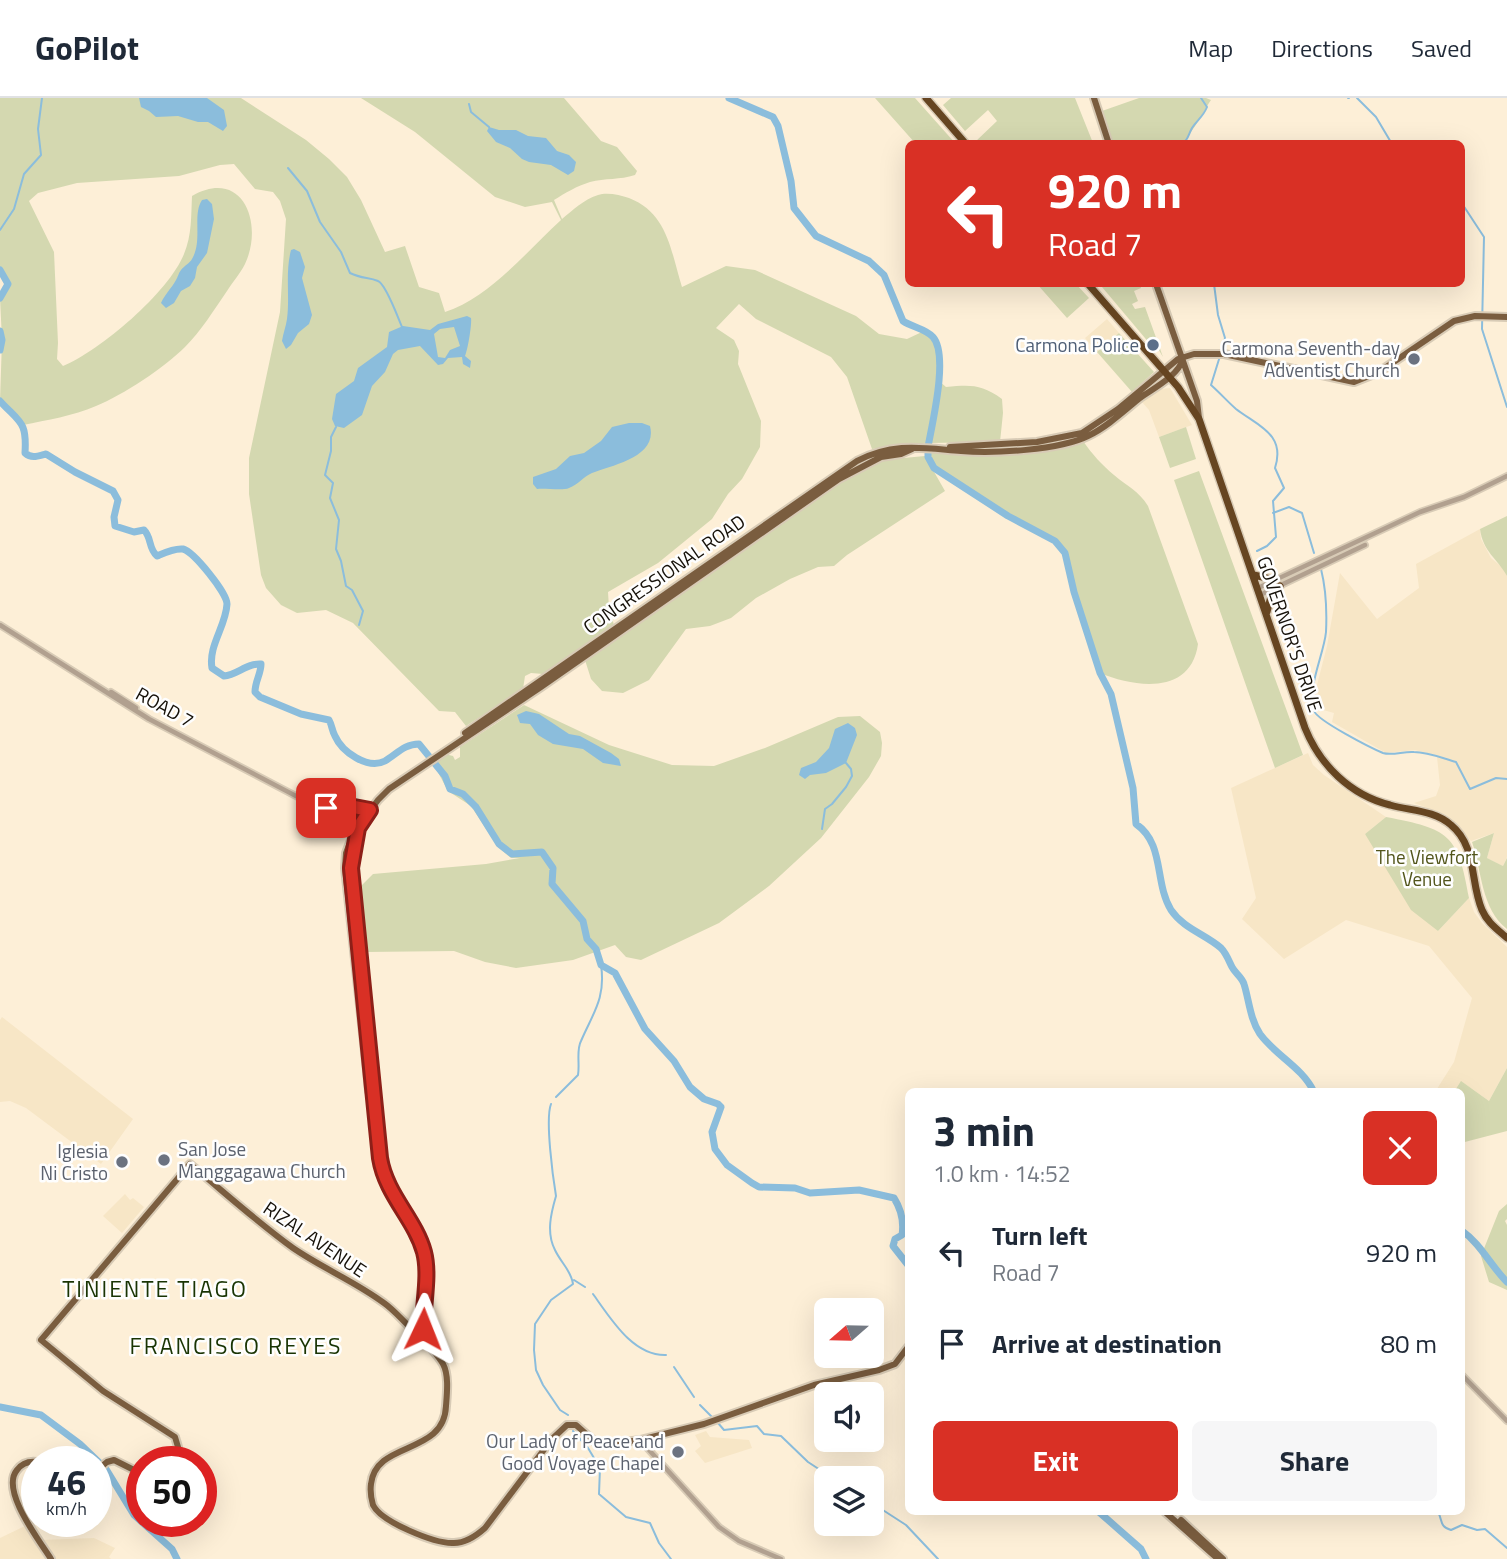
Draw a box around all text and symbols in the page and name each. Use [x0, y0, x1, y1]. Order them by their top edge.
text: GoPilot [35, 23, 139, 73]
text: Map [1188, 30, 1233, 66]
text: Directions [1271, 30, 1373, 66]
text: Saved [1411, 30, 1472, 66]
text: 920 m [1048, 152, 1182, 227]
icon: left [933, 168, 1024, 259]
text: Road 7 [1048, 220, 1142, 268]
place label: Carmona Police [1015, 330, 1139, 359]
place label: Carmona Seventh-day Adventist Church [1221, 333, 1400, 384]
marker: Carmona Police [1145, 337, 1161, 353]
marker: Carmona Seventh-day Adventist Church [1406, 351, 1422, 367]
street label: CONGRESSIONAL ROAD [577, 507, 751, 641]
street label: GOVERNOR'S DRIVE [1250, 552, 1331, 716]
street label: ROAD 7 [131, 679, 200, 734]
pin [296, 778, 356, 838]
icon: arrive [307, 789, 345, 827]
park label: The Viewfort Venue [1376, 842, 1479, 893]
text: 3 min [933, 1098, 1035, 1162]
button: close [1363, 1111, 1437, 1185]
place label: San Jose Manggagawa Church [178, 1134, 346, 1185]
place label: Iglesia Ni Cristo [40, 1136, 108, 1187]
marker: San Jose Manggagawa Church [156, 1152, 172, 1168]
marker: Iglesia Ni Cristo [114, 1154, 130, 1170]
text: 1.0 km · 14:52 [933, 1156, 1071, 1191]
street label: RIZAL AVENUE [258, 1193, 373, 1284]
text: Turn left [992, 1216, 1087, 1255]
text: 920 m [1366, 1233, 1437, 1272]
icon: left [933, 1234, 971, 1272]
text: Road 7 [992, 1255, 1060, 1290]
district label: TINIENTE TIAGO [62, 1271, 248, 1306]
position arrow [386, 1292, 460, 1366]
north arrow [814, 1298, 884, 1368]
map controls [814, 1298, 884, 1536]
text: Arrive at destination [992, 1324, 1222, 1363]
text: 80 m [1380, 1324, 1437, 1363]
icon: arrive [933, 1325, 971, 1363]
district label: FRANCISCO REYES [130, 1328, 342, 1363]
button: sound [814, 1382, 884, 1452]
button: Exit [933, 1421, 1178, 1501]
button: Share [1192, 1421, 1437, 1501]
place label: Our Lady of Peace and Good Voyage Chapel [486, 1426, 664, 1477]
marker: Our Lady of Peace and Good Voyage Chapel [670, 1444, 686, 1460]
speed limit sign: 50 [126, 1446, 217, 1537]
text: 46 [47, 1455, 86, 1509]
button: layers [814, 1466, 884, 1536]
text: km/h [46, 1495, 87, 1522]

